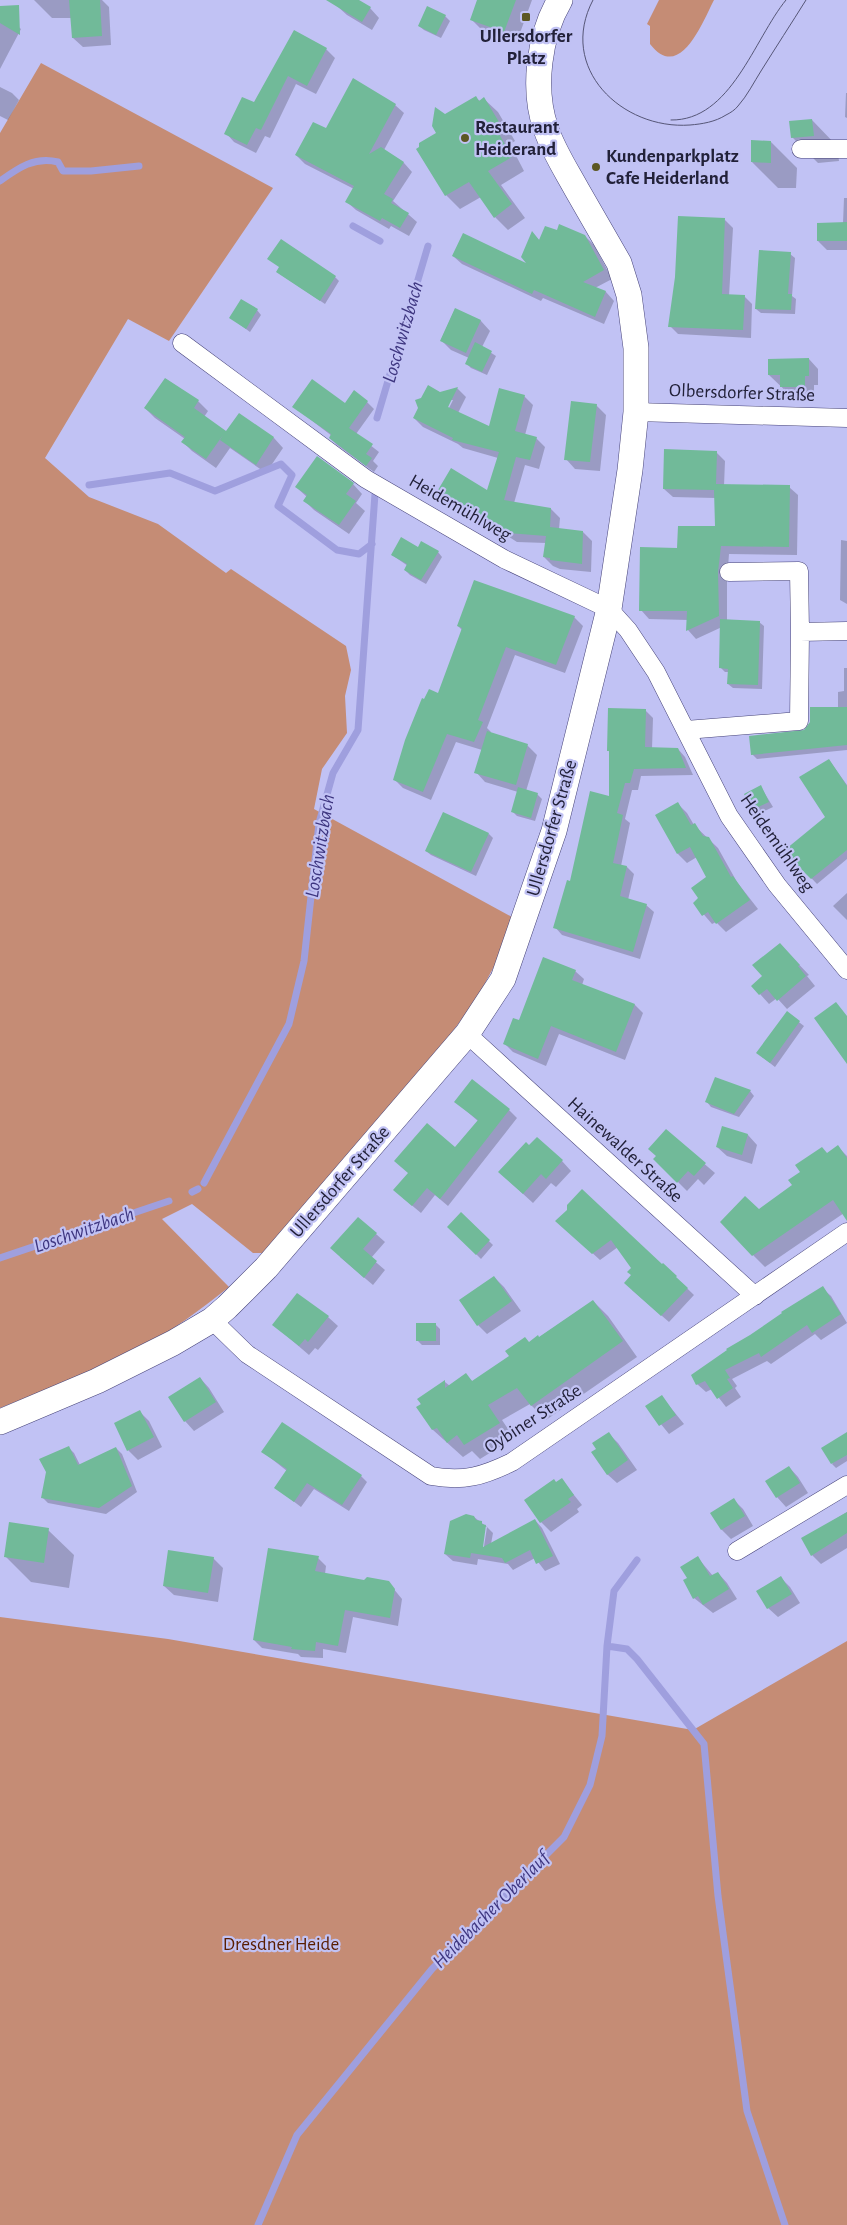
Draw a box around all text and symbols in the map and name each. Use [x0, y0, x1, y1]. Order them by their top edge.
marker: Ullersdorfer Platz [520, 11, 532, 23]
place label: Ullersdorfer Platz [480, 27, 573, 68]
place label: Restaurant Heiderand [475, 118, 560, 159]
marker: Restaurant Heiderand [459, 132, 471, 144]
place label: Kundenparkplatz Cafe Heiderland [606, 147, 739, 188]
marker: Kundenparkplatz Cafe Heiderland [590, 161, 602, 173]
water label: Loschwitzbach [379, 279, 427, 385]
street label: Olbersdorfer Straße [669, 381, 815, 405]
street label: Heidemühlweg [406, 471, 515, 545]
street label: Ullersdorfer Straße [523, 758, 581, 898]
street label: Heidemühlweg [736, 791, 818, 896]
water label: Loschwitzbach [302, 793, 338, 899]
street label: Hainewalder Straße [564, 1094, 686, 1206]
street label: Ullersdorfer Straße [287, 1123, 393, 1241]
water label: Loschwitzbach [31, 1204, 137, 1256]
street label: Oybiner Straße [481, 1381, 585, 1457]
water label: Heidebacher Oberlauf [429, 1846, 555, 1972]
park label: Dresdner Heide [223, 1935, 339, 1954]

